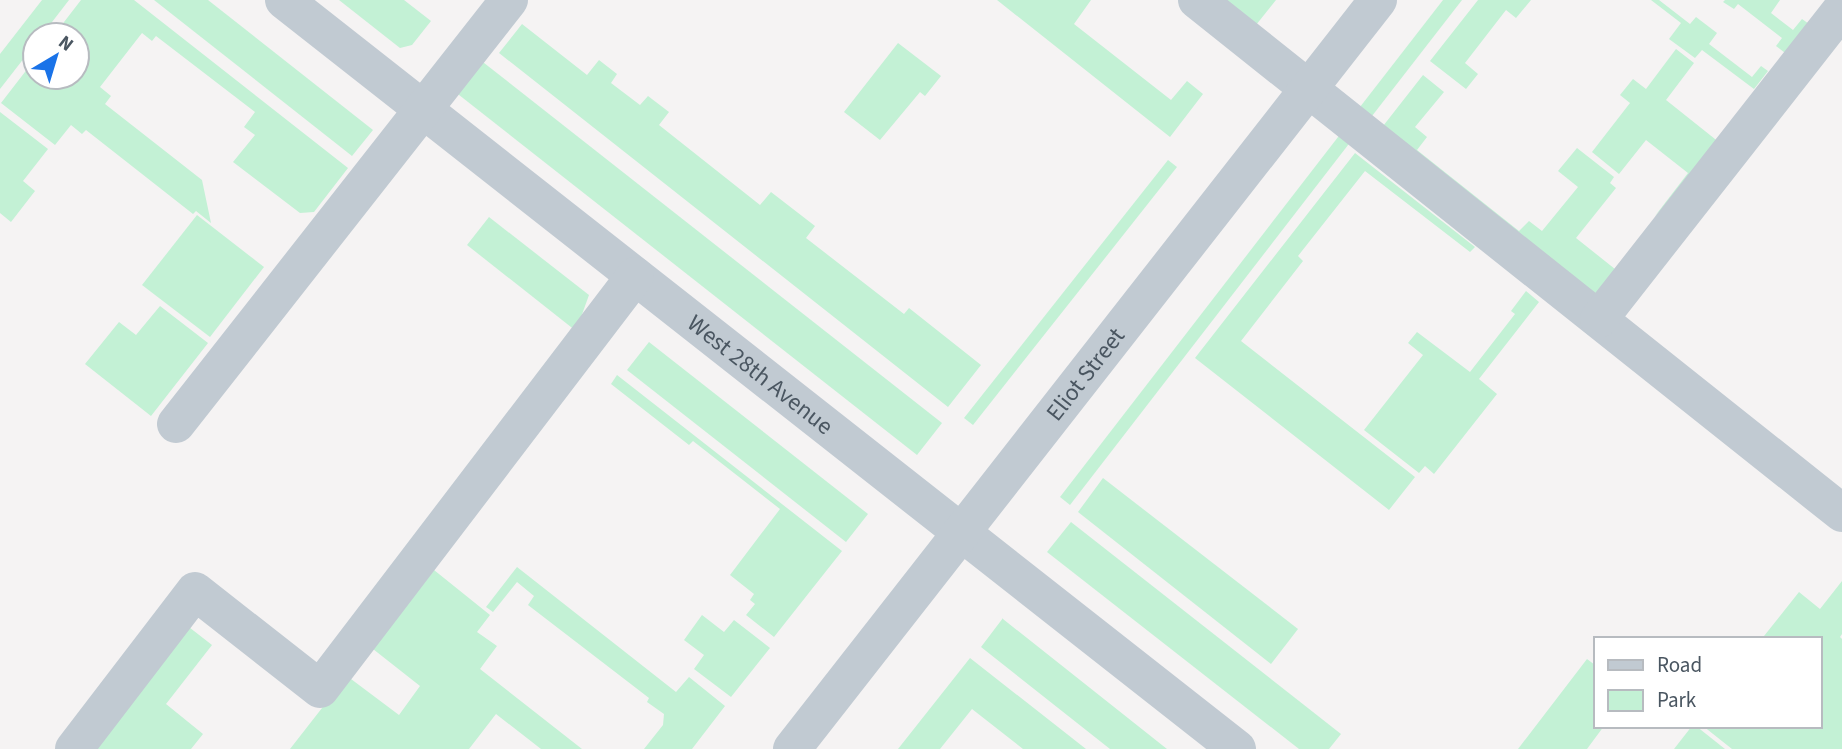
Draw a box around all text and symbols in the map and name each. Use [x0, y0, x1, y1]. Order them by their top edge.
north arrow [21, 21, 91, 91]
text: N [52, 29, 79, 58]
street label: West 28th Avenue [680, 306, 841, 443]
street label: Eliot Street [1038, 320, 1133, 429]
legend [1594, 637, 1821, 728]
text: Road [1657, 650, 1702, 680]
text: Park [1657, 685, 1697, 715]

